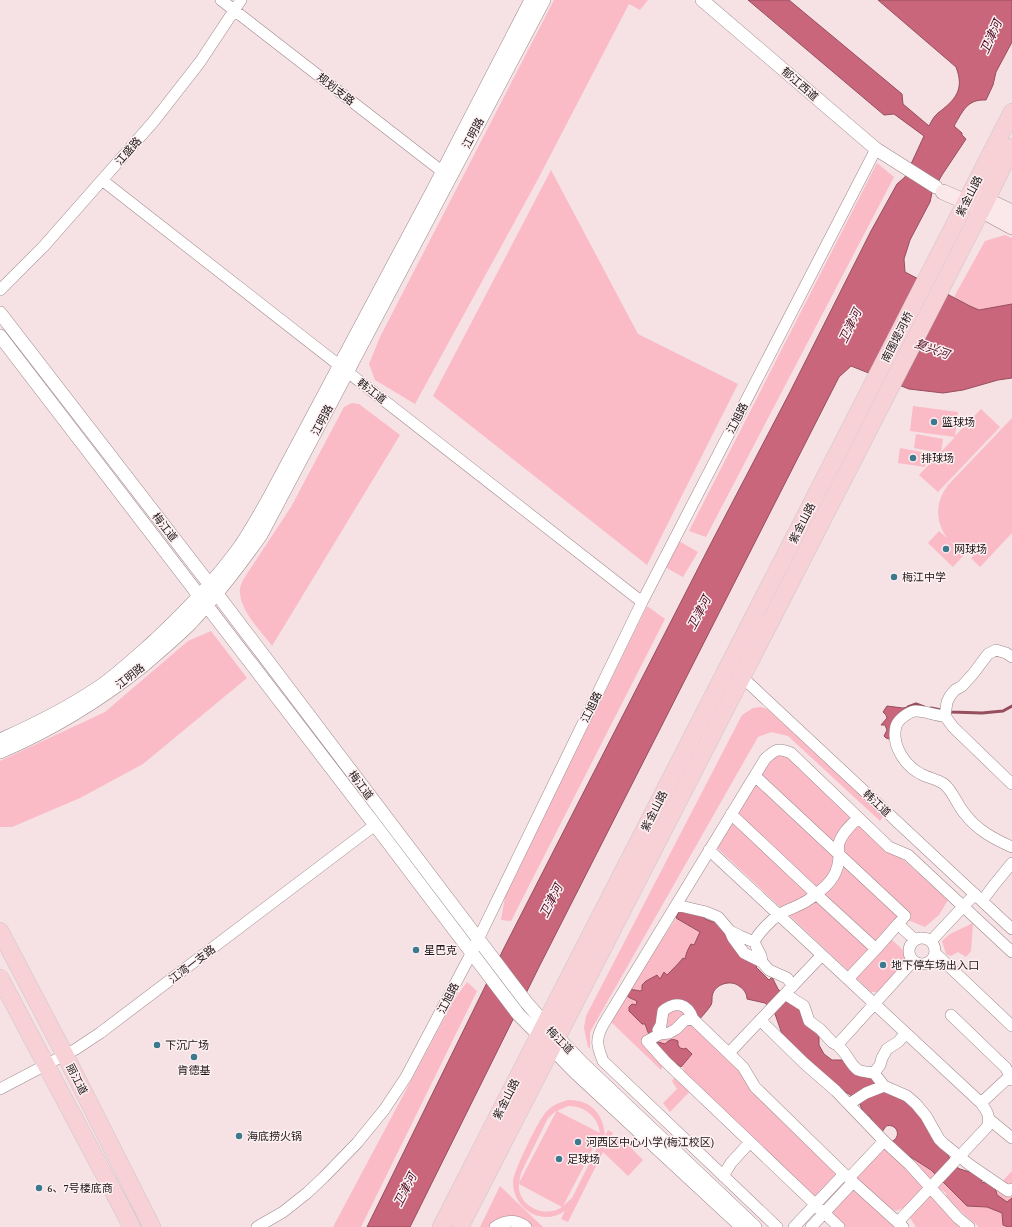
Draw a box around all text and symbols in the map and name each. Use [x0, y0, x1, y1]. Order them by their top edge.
water label: 卫津河 [977, 16, 1006, 56]
street label: 郁江西道 [779, 65, 821, 103]
street label: 规划支路 [315, 71, 357, 107]
street label: 江明路 [460, 116, 486, 150]
street label: 江盛路 [113, 135, 143, 167]
street label: 紫金山路 [954, 174, 984, 218]
water label: 卫津河 [836, 305, 865, 345]
street label: 南围堤河桥 [879, 310, 915, 364]
water label: 复兴河 [913, 336, 953, 362]
street label: 韩江道 [355, 376, 389, 406]
street label: 江旭路 [724, 401, 750, 435]
street label: 江明路 [309, 403, 335, 437]
place label: 篮球场 [942, 416, 975, 428]
marker: 篮球场 [929, 417, 939, 427]
place label: 排球场 [921, 452, 954, 464]
marker: 排球场 [908, 453, 918, 463]
street label: 紫金山路 [787, 501, 817, 545]
street label: 梅江道 [150, 510, 180, 544]
place label: 网球场 [954, 543, 987, 555]
marker: 网球场 [941, 544, 951, 554]
place label: 梅江中学 [902, 571, 946, 583]
marker: 梅江中学 [889, 572, 899, 582]
water label: 卫津河 [684, 592, 715, 632]
street label: 江明路 [113, 661, 147, 691]
street label: 江旭路 [578, 690, 604, 724]
street label: 梅江道 [346, 768, 376, 802]
street label: 韩江道 [861, 787, 893, 819]
street label: 紫金山路 [639, 789, 669, 833]
water label: 卫津河 [537, 880, 566, 920]
street label: 江湾一支路 [166, 943, 218, 985]
place label: 星巴克 [424, 944, 457, 956]
marker: 星巴克 [411, 945, 421, 955]
place label: 地下停车场出入口 [891, 959, 979, 971]
marker: 地下停车场出入口 [878, 960, 888, 970]
street label: 江旭路 [435, 981, 461, 1015]
street label: 梅江道 [544, 1024, 576, 1056]
place label: 下沉广场 [165, 1039, 209, 1051]
marker: 下沉广场 [152, 1040, 162, 1050]
marker: 肯德基 [189, 1052, 199, 1062]
street label: 丽江道 [64, 1062, 90, 1096]
place label: 肯德基 [178, 1064, 211, 1076]
street label: 紫金山路 [491, 1077, 521, 1121]
place label: 海底捞火锅 [247, 1130, 302, 1142]
marker: 海底捞火锅 [234, 1131, 244, 1141]
place label: 河西区中心小学(梅江校区) [586, 1136, 715, 1149]
marker: 河西区中心小学(梅江校区) [573, 1137, 583, 1147]
place label: 足球场 [567, 1153, 600, 1165]
marker: 足球场 [554, 1154, 564, 1164]
water label: 卫津河 [391, 1169, 420, 1209]
place label: 6、7号楼底商 [47, 1182, 113, 1194]
marker: 6、7号楼底商 [34, 1183, 44, 1193]

